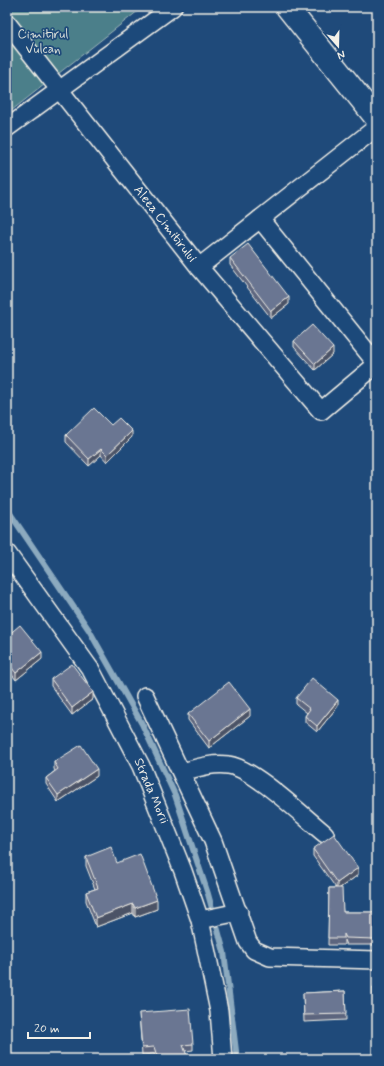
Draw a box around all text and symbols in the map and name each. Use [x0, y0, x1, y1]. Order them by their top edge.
park label: Cimitirul Vulcan [18, 26, 68, 58]
north arrow [318, 26, 358, 66]
text: N [335, 47, 347, 62]
street label: Aleea Cimitirului [130, 182, 200, 266]
street label: Strada Morii [130, 756, 172, 826]
scale bar [28, 1014, 90, 1040]
text: 20 m [34, 1021, 60, 1037]

